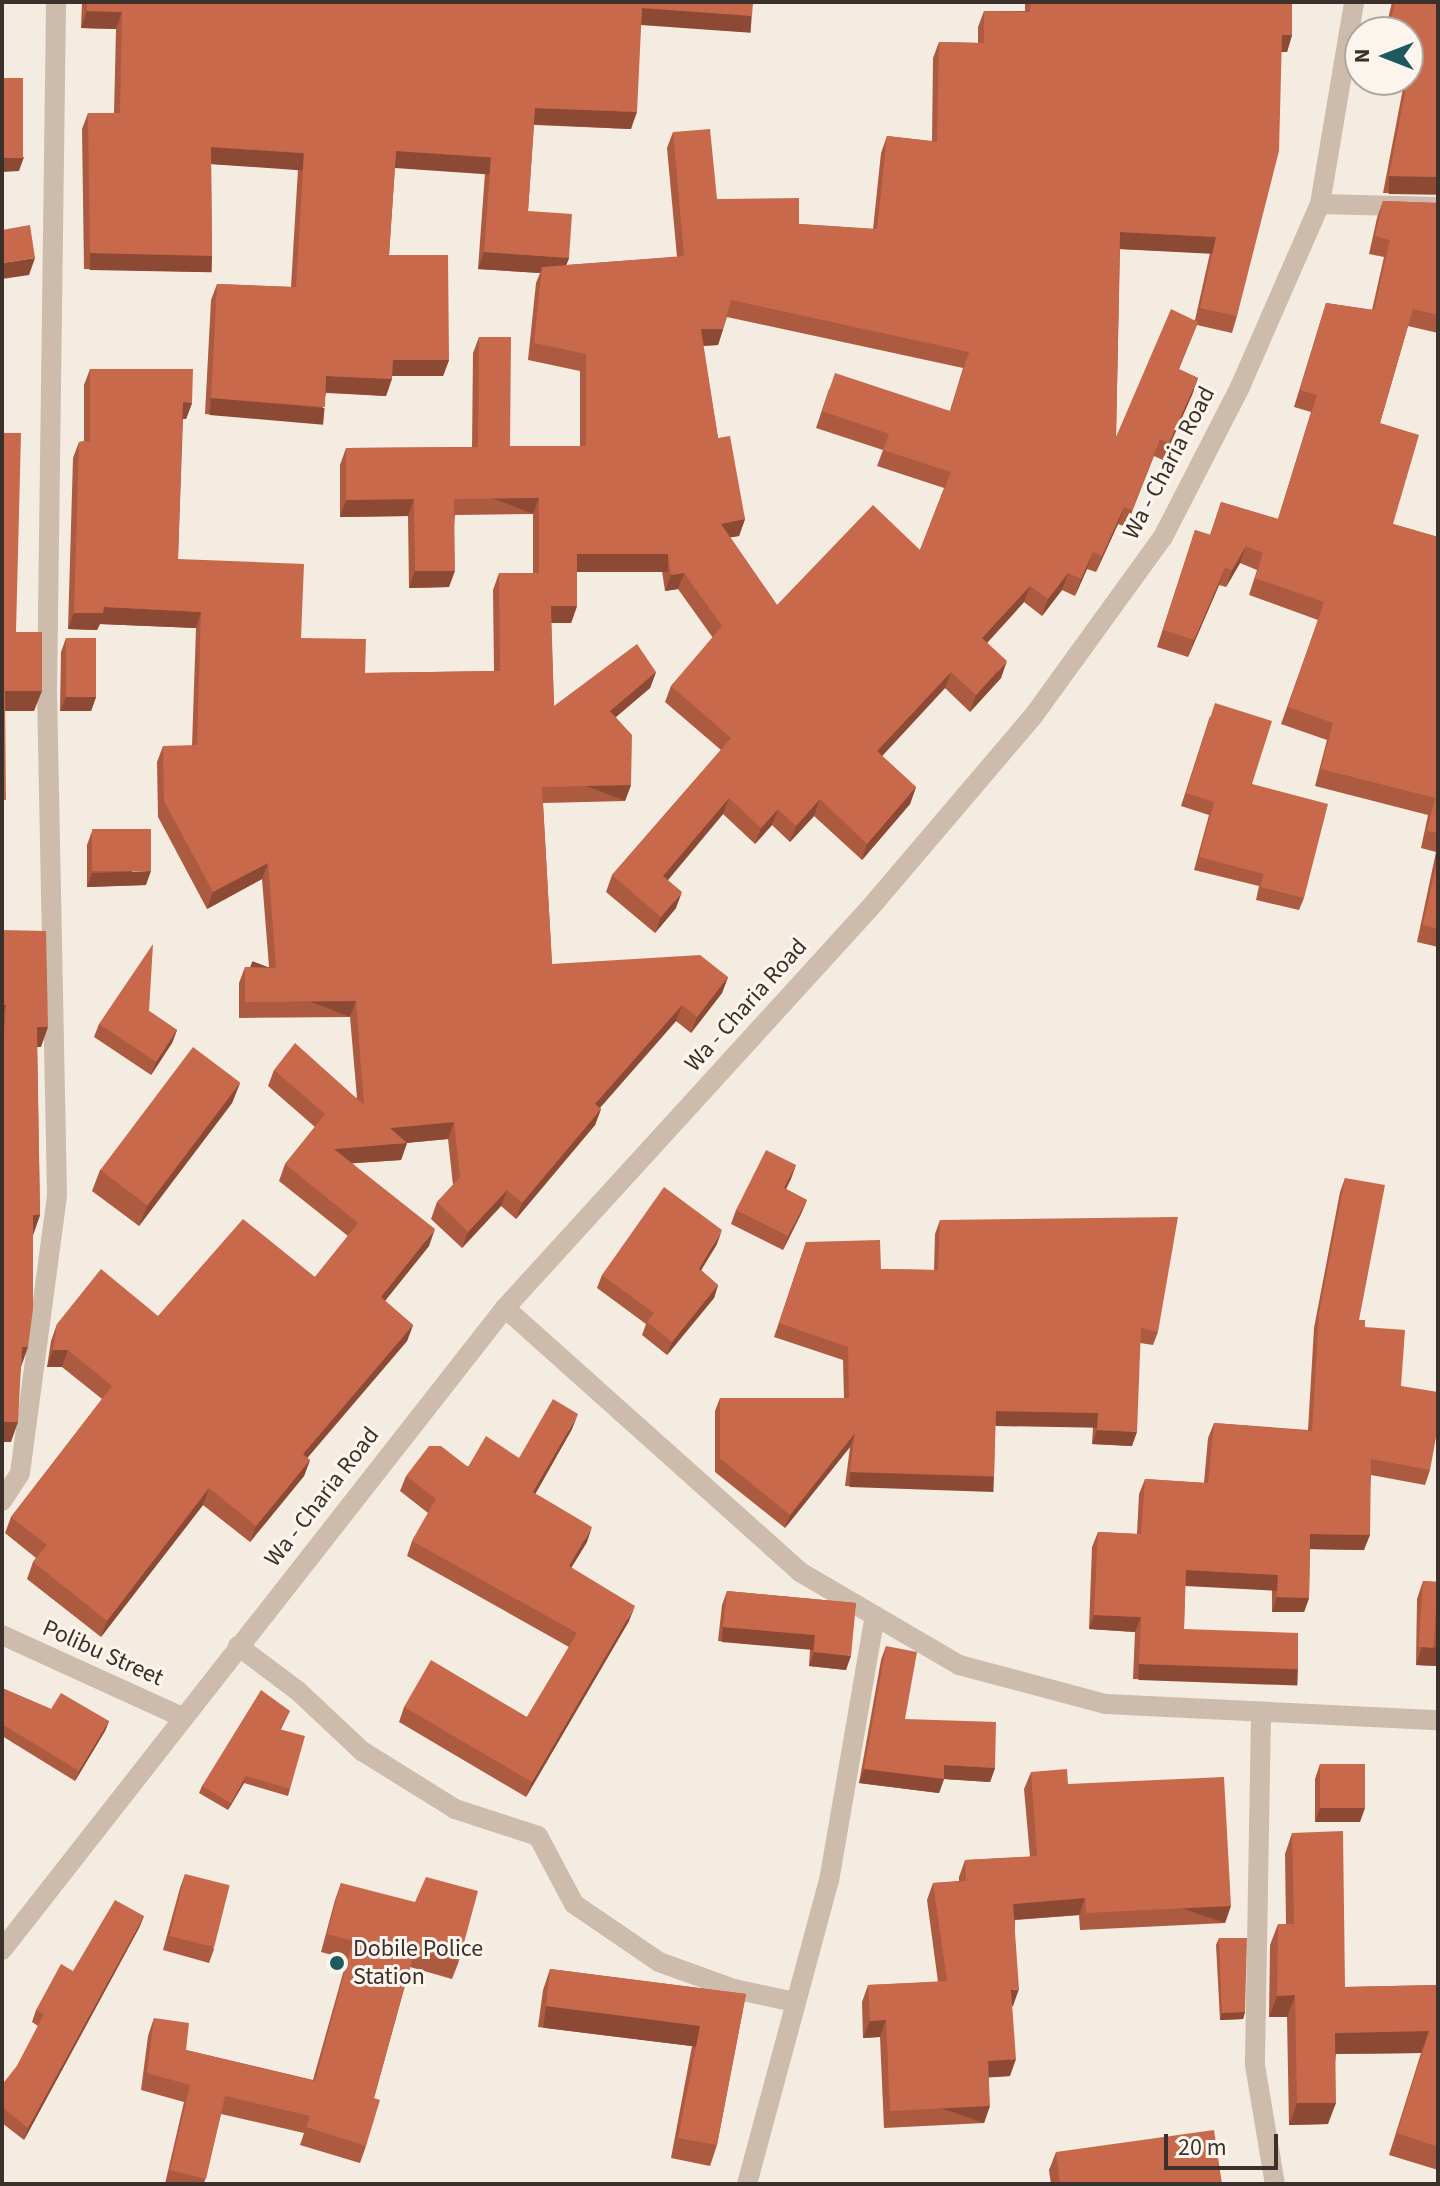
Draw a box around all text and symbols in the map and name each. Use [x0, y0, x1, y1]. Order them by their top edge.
north arrow [1344, 16, 1424, 96]
text: N [1346, 49, 1378, 63]
street label: Wa - Charia Road [1117, 382, 1221, 544]
street label: Wa - Charia Road [679, 933, 813, 1077]
street label: Wa - Charia Road [259, 1421, 385, 1573]
street label: Polibu Street [38, 1614, 168, 1692]
place label: Dobile Police Station [353, 1935, 483, 1991]
marker: Dobile Police Station [328, 1954, 346, 1972]
scale bar [1168, 2118, 1282, 2168]
text: 20 m [1178, 2130, 1227, 2165]

